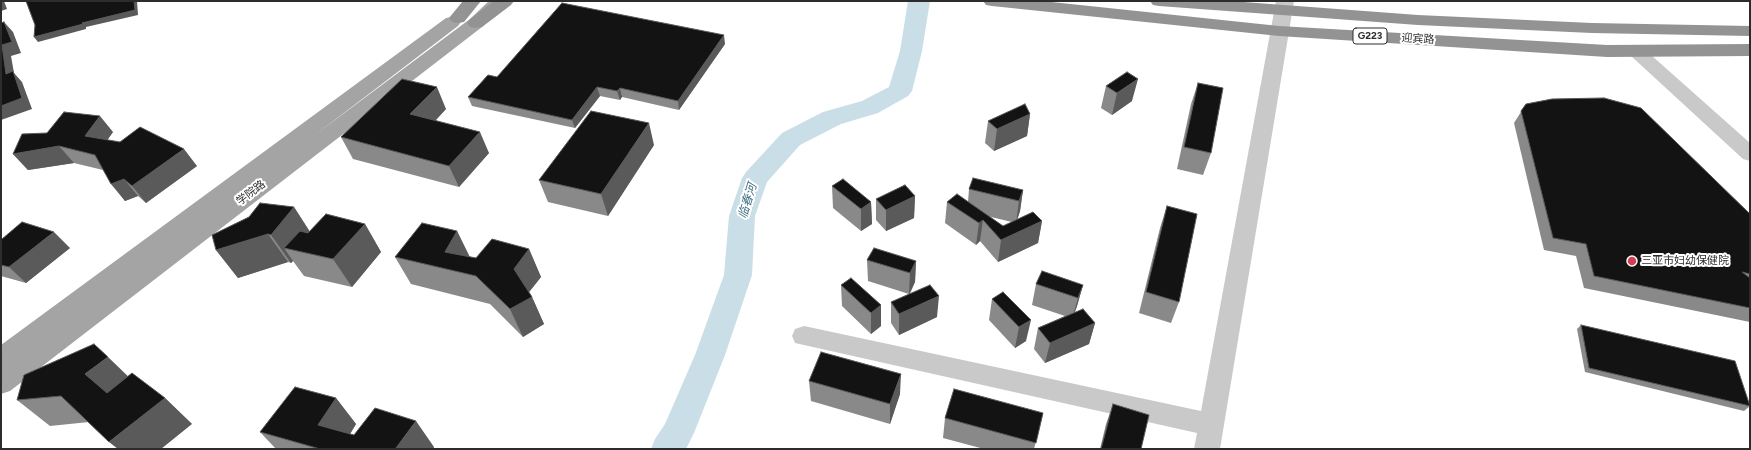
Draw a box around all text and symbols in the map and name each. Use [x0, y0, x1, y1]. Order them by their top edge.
road number: G223 [1353, 28, 1387, 44]
street label: 迎宾路 [1401, 32, 1435, 46]
street label: 学院路 [234, 178, 268, 208]
water label: 临春河 [736, 182, 760, 220]
place label: 三亚市妇幼保健院 [1641, 254, 1729, 268]
marker: 三亚市妇幼保健院 [1626, 255, 1638, 267]

